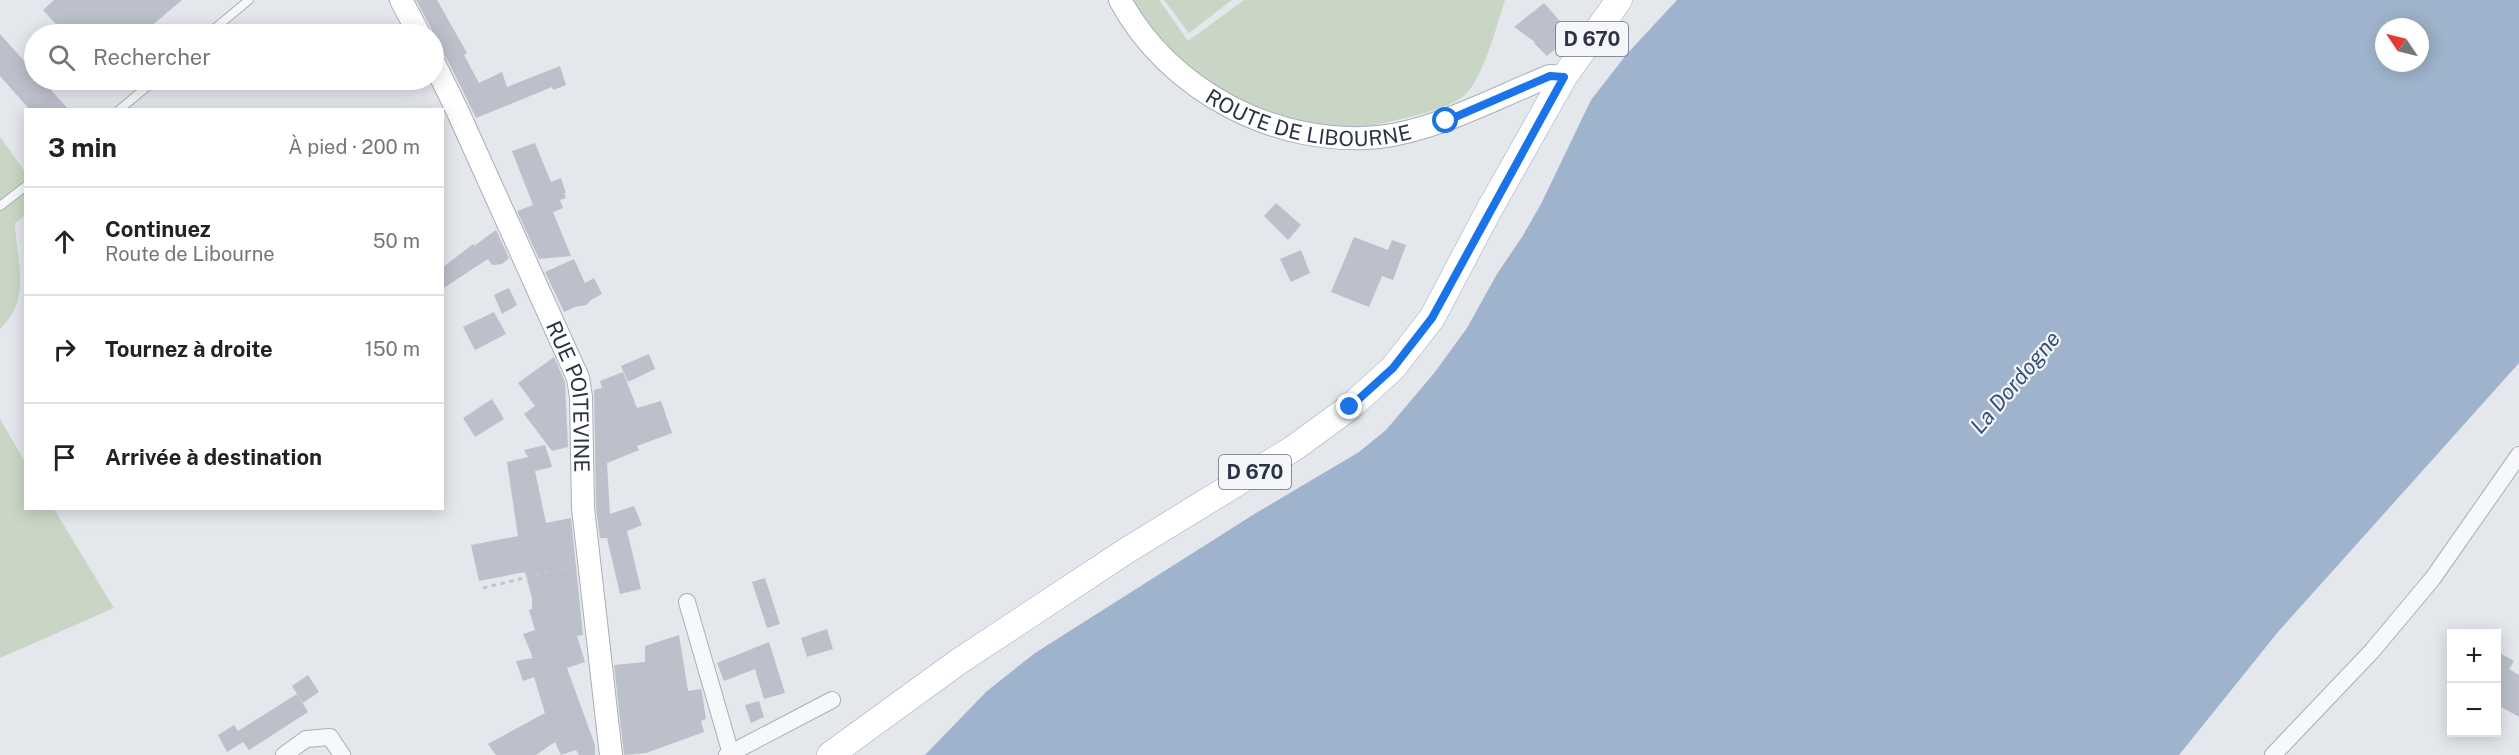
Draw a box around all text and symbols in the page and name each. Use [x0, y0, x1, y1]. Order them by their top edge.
north arrow [2375, 18, 2429, 72]
road number: D 670 [1556, 22, 1628, 56]
search box [24, 24, 444, 90]
icon: search [45, 41, 78, 74]
text: Rechercher [93, 44, 211, 70]
street label: ROUTE DE LIBOURNE [1201, 83, 1414, 151]
route start [1432, 107, 1458, 133]
text: 3 min [48, 132, 117, 163]
text: À pied · 200 m [288, 135, 420, 159]
text: Continuez [105, 216, 211, 242]
icon: ahead [48, 225, 81, 258]
text: 50 m [373, 229, 420, 253]
text: Route de Libourne [105, 242, 275, 266]
street label: RUE POITEVINE [541, 317, 595, 473]
water label: La Dordogne [1965, 326, 2065, 438]
icon: right [48, 333, 81, 366]
text: Tournez à droite [105, 336, 273, 362]
text: 150 m [365, 337, 420, 361]
route end [1336, 393, 1362, 419]
icon: arrive [48, 441, 81, 474]
text: Arrivée à destination [105, 444, 322, 470]
road number: D 670 [1219, 455, 1291, 489]
map controls [2447, 629, 2501, 737]
button: + [2447, 629, 2501, 683]
button: − [2447, 683, 2501, 737]

